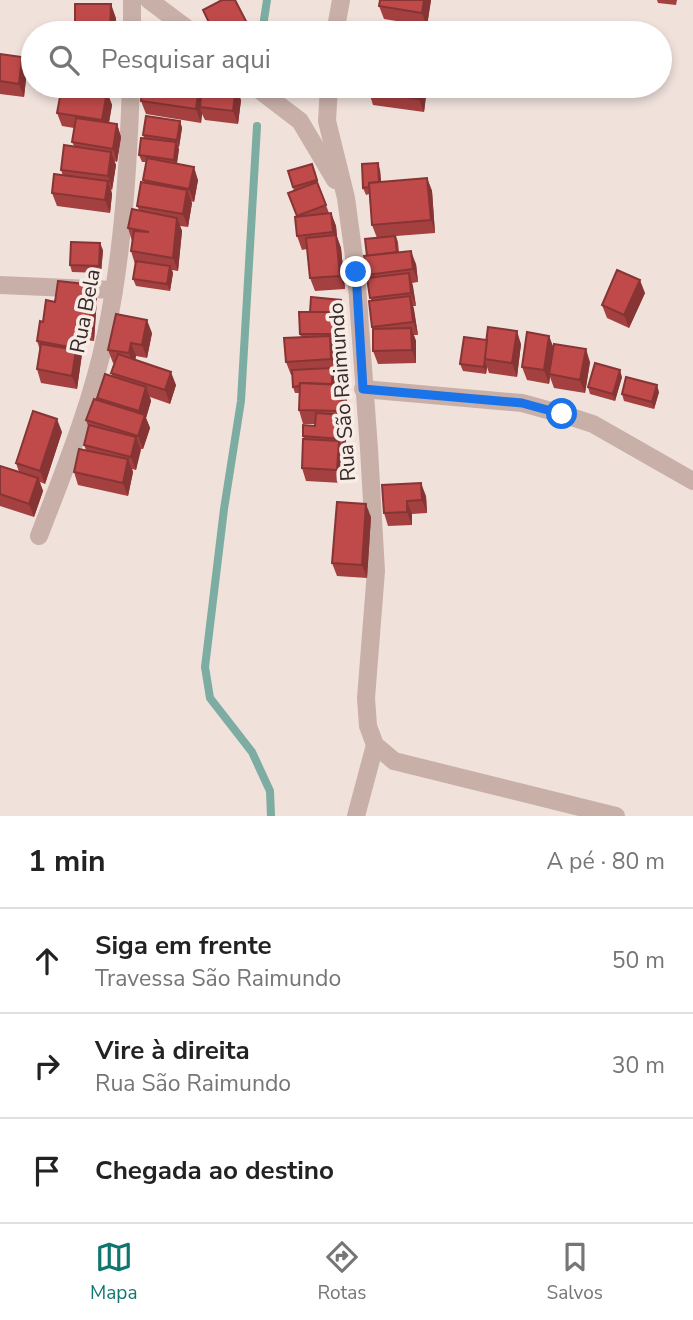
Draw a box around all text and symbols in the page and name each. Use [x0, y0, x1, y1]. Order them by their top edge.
search box [21, 21, 672, 98]
icon: search [45, 41, 83, 79]
text: Pesquisar aqui [101, 42, 271, 77]
route end [340, 256, 371, 287]
street label: Rua Bela [63, 267, 107, 355]
street label: Rua São Raimundo [322, 302, 362, 482]
route start [546, 398, 577, 429]
text: 1 min [28, 841, 106, 882]
text: A pé · 80 m [546, 846, 665, 877]
text: Siga em frente [95, 928, 272, 963]
icon: ahead [28, 942, 66, 980]
text: 50 m [612, 945, 665, 976]
text: Travessa São Raimundo [95, 963, 341, 994]
text: Vire à direita [95, 1033, 250, 1068]
icon: right [28, 1047, 66, 1085]
text: 30 m [612, 1050, 665, 1081]
text: Rua São Raimundo [95, 1068, 291, 1099]
icon: arrive [28, 1152, 66, 1190]
text: Chegada ao destino [95, 1153, 334, 1188]
tab: Mapa [90, 1238, 138, 1306]
tab: Rotas [318, 1238, 366, 1306]
tab: Salvos [546, 1238, 603, 1306]

